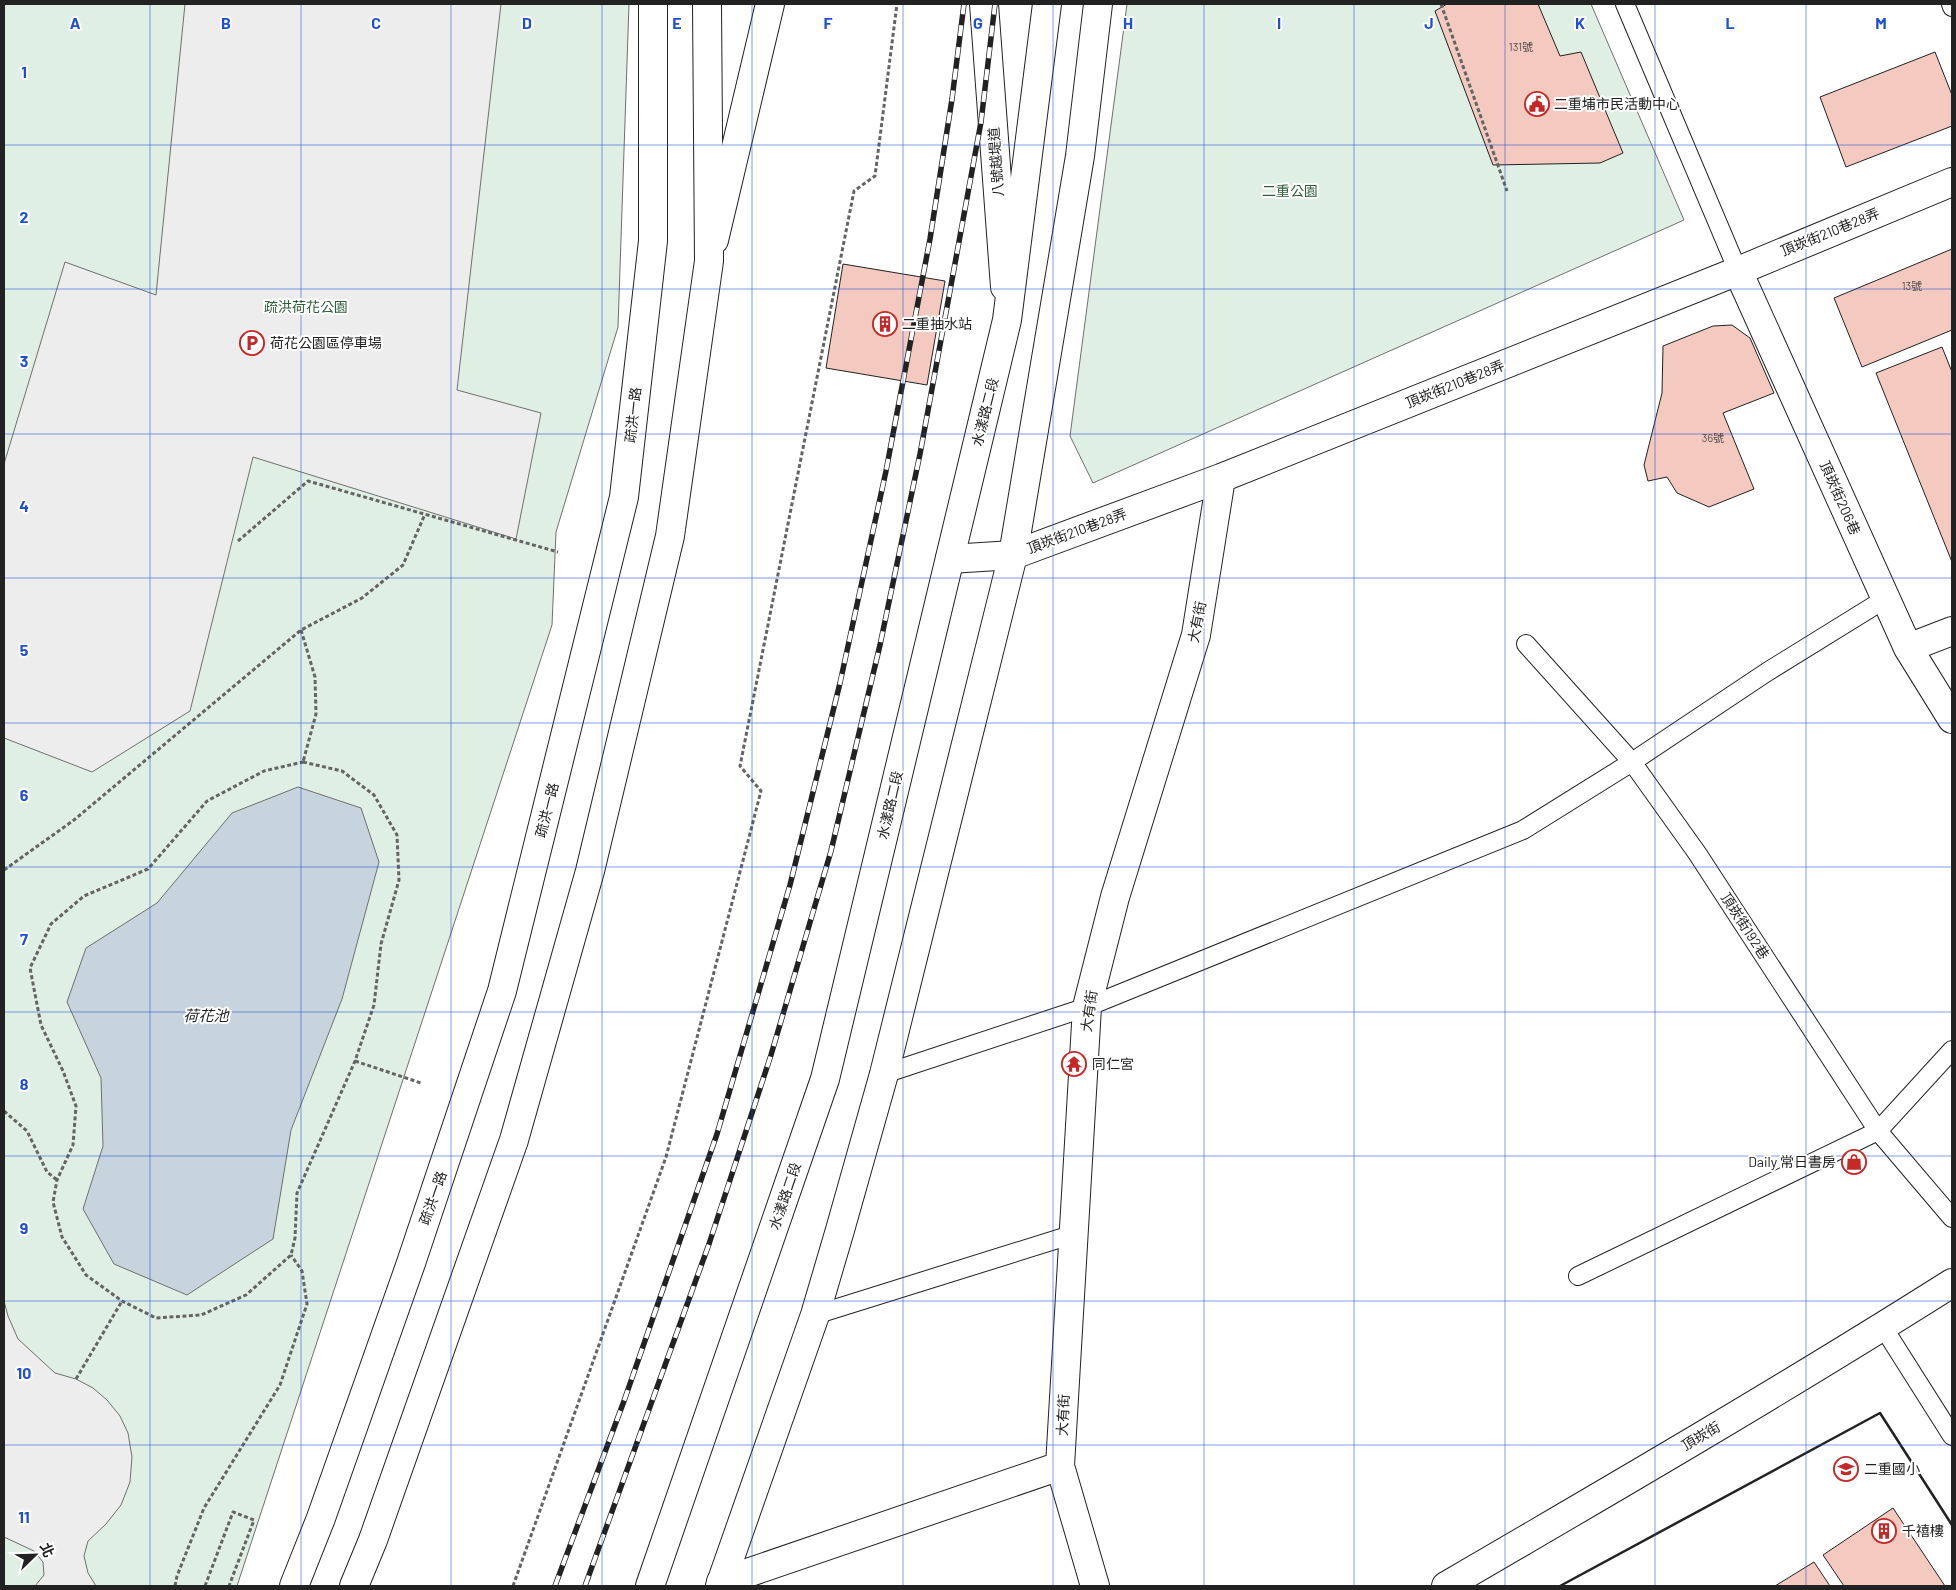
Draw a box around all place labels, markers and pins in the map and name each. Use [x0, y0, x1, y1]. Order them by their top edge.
public building icon: 二重埔市民活動中心 [1524, 91, 1550, 117]
place label: 二重埔市民活動中心 [1554, 95, 1680, 112]
building icon: 二重抽水站 [872, 311, 898, 337]
place label: 二重抽水站 [902, 315, 972, 332]
parking icon: 荷花公園區停車場 [239, 330, 265, 356]
place label: 荷花公園區停車場 [270, 334, 382, 351]
temple icon: 同仁宮 [1061, 1051, 1087, 1077]
place label: 同仁宮 [1092, 1055, 1134, 1072]
shop icon: Daily 常日書房 [1841, 1149, 1867, 1175]
place label: Daily 常日書房 [1748, 1153, 1836, 1170]
school or university icon: 二重國小 [1833, 1456, 1859, 1482]
place label: 二重國小 [1864, 1460, 1920, 1477]
building icon: 千禧樓 [1871, 1518, 1897, 1544]
place label: 千禧樓 [1902, 1522, 1944, 1539]

